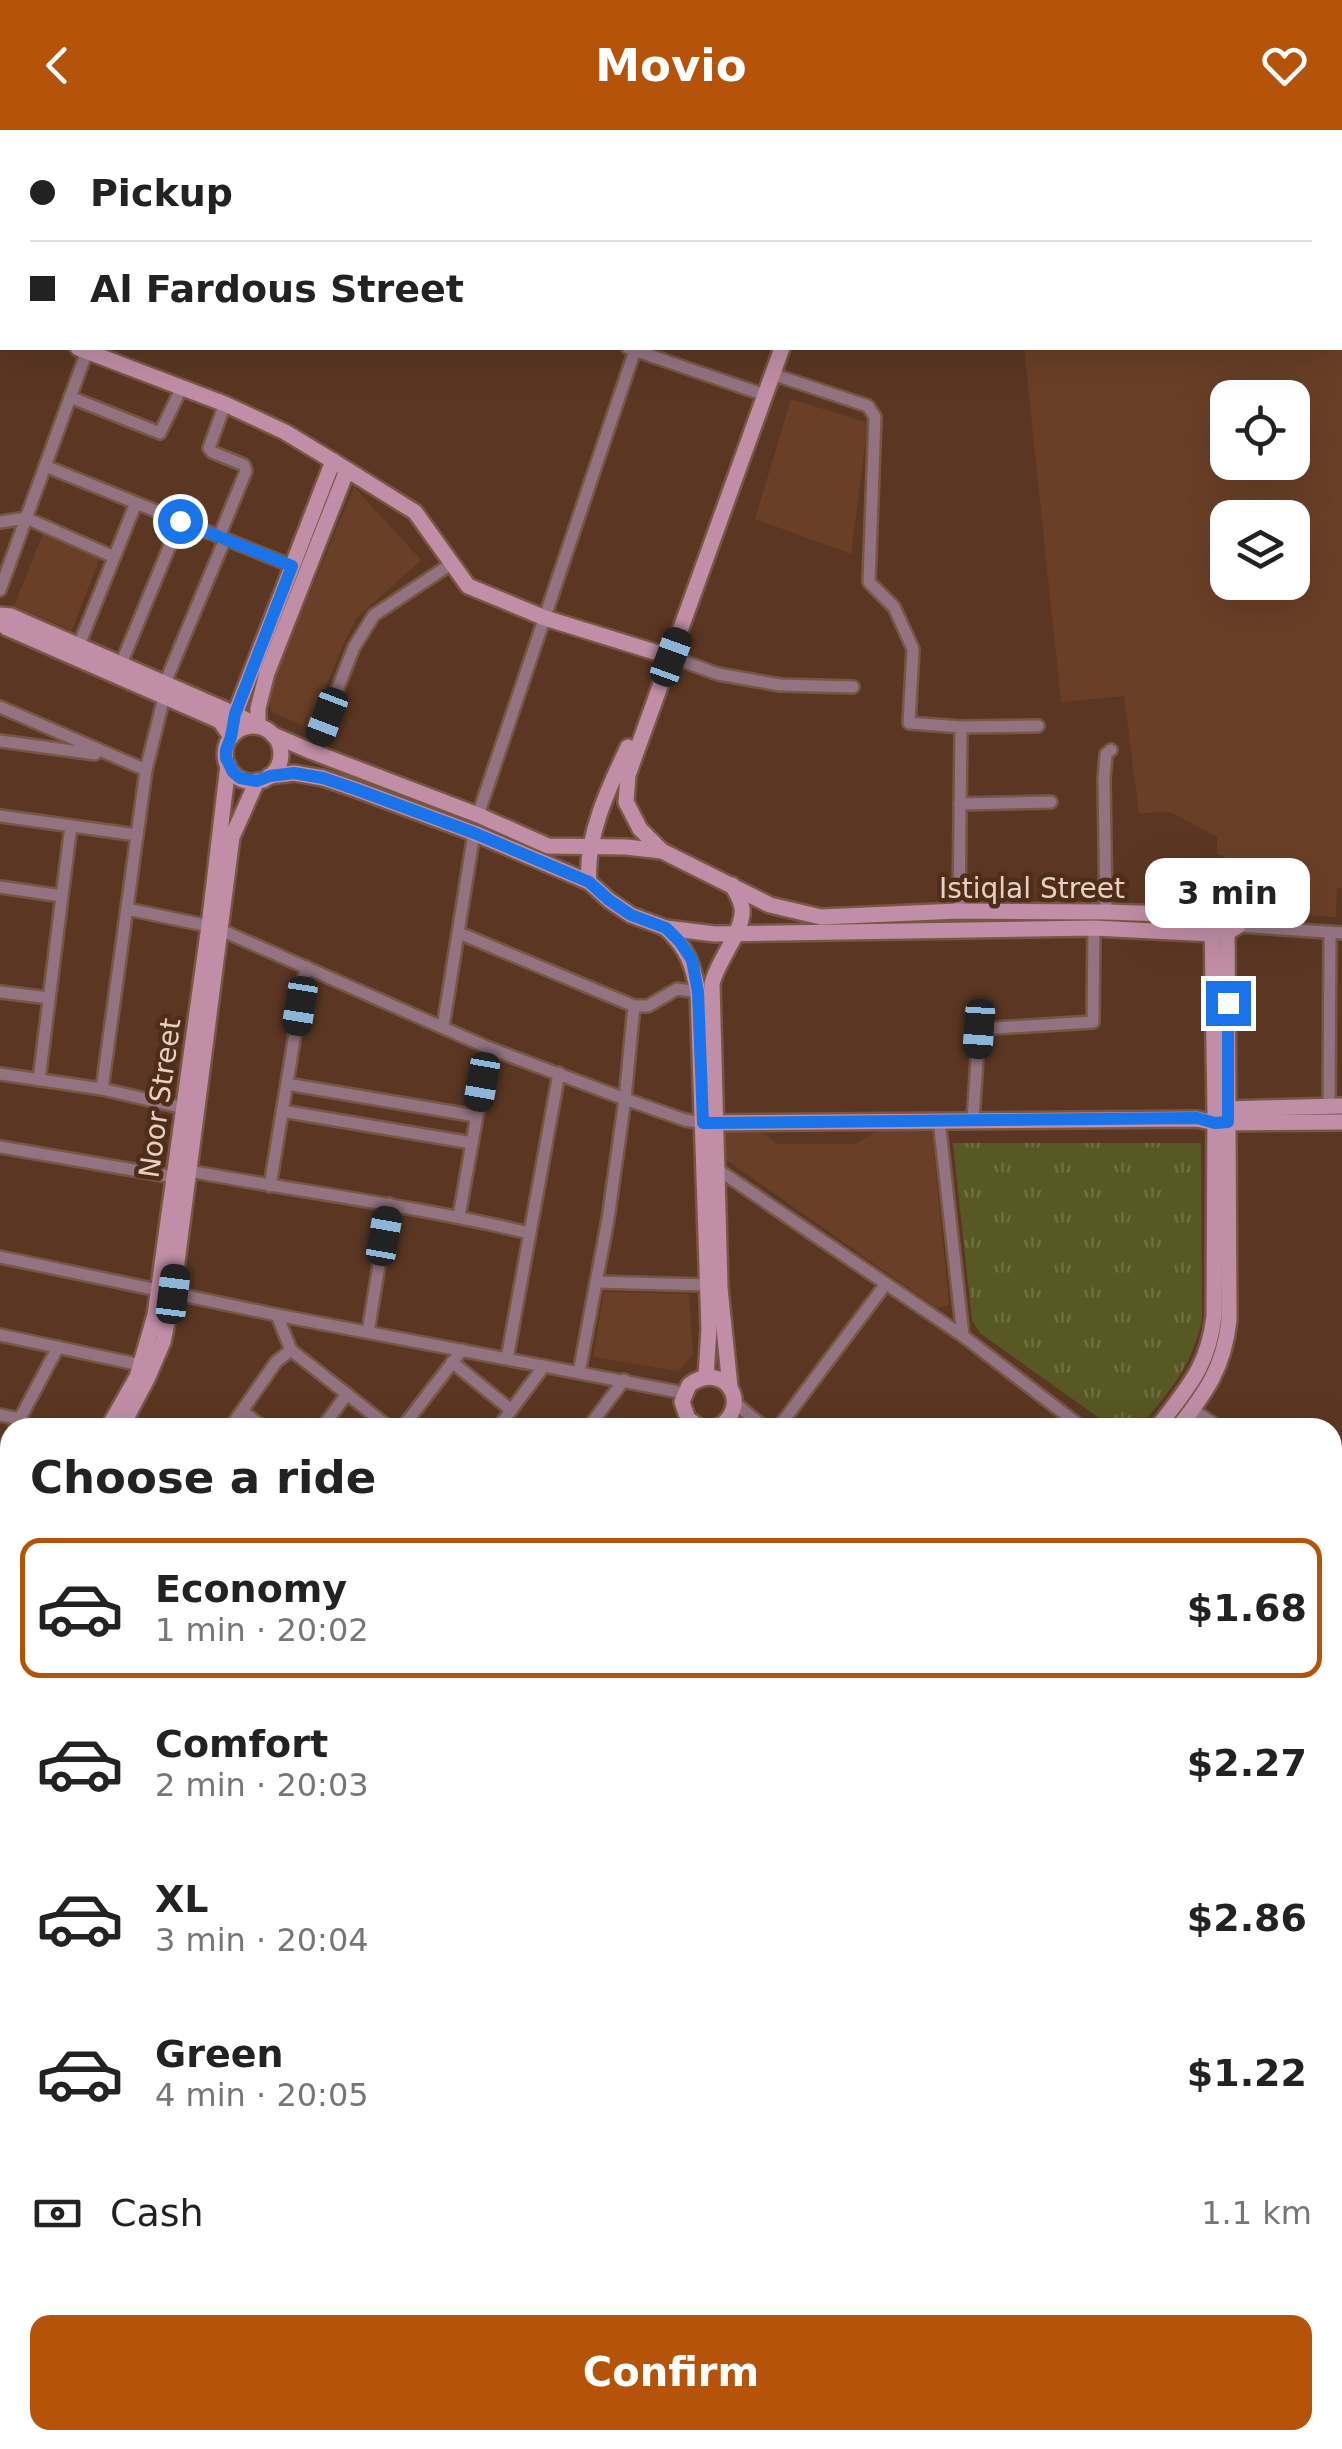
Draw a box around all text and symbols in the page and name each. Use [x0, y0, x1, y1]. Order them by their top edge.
icon: back [30, 38, 85, 93]
icon: heart [1257, 38, 1312, 93]
text: Movio [595, 39, 747, 92]
text: Pickup [90, 171, 233, 215]
text: Al Fardous Street [90, 267, 464, 311]
map controls [1210, 380, 1310, 600]
button: locate [1210, 380, 1310, 480]
route start [158, 499, 203, 544]
button: layers [1210, 500, 1310, 600]
car [647, 624, 695, 690]
car [302, 684, 352, 750]
callout: 3 min [1146, 858, 1310, 928]
street label: Istiqlal Street [939, 872, 1125, 905]
text: 3 min [1177, 874, 1278, 912]
car [280, 974, 320, 1038]
route end [1206, 981, 1251, 1026]
car [962, 998, 996, 1060]
street label: Noor Street [132, 1016, 188, 1180]
car [462, 1050, 502, 1114]
car [364, 1204, 404, 1268]
car [154, 1262, 192, 1326]
text: Choose a ride [30, 1451, 376, 1504]
icon: car [35, 1563, 125, 1653]
text: Economy [155, 1567, 347, 1611]
text: $1.68 [1187, 1586, 1307, 1630]
text: 1 min · 20:02 [155, 1611, 369, 1649]
icon: car [35, 1718, 125, 1808]
text: Comfort [155, 1722, 328, 1766]
text: $2.27 [1187, 1741, 1307, 1785]
text: 2 min · 20:03 [155, 1766, 369, 1804]
icon: car [35, 1873, 125, 1963]
text: XL [155, 1877, 209, 1921]
text: $2.86 [1187, 1896, 1307, 1940]
text: 3 min · 20:04 [155, 1921, 369, 1959]
icon: car [35, 2028, 125, 2118]
text: Green [155, 2032, 284, 2076]
text: $1.22 [1187, 2051, 1307, 2095]
text: 4 min · 20:05 [155, 2076, 369, 2114]
icon: cash [30, 2186, 85, 2241]
text: Cash [110, 2191, 204, 2235]
text: 1.1 km [1201, 2194, 1312, 2232]
button: Confirm [30, 2315, 1312, 2430]

